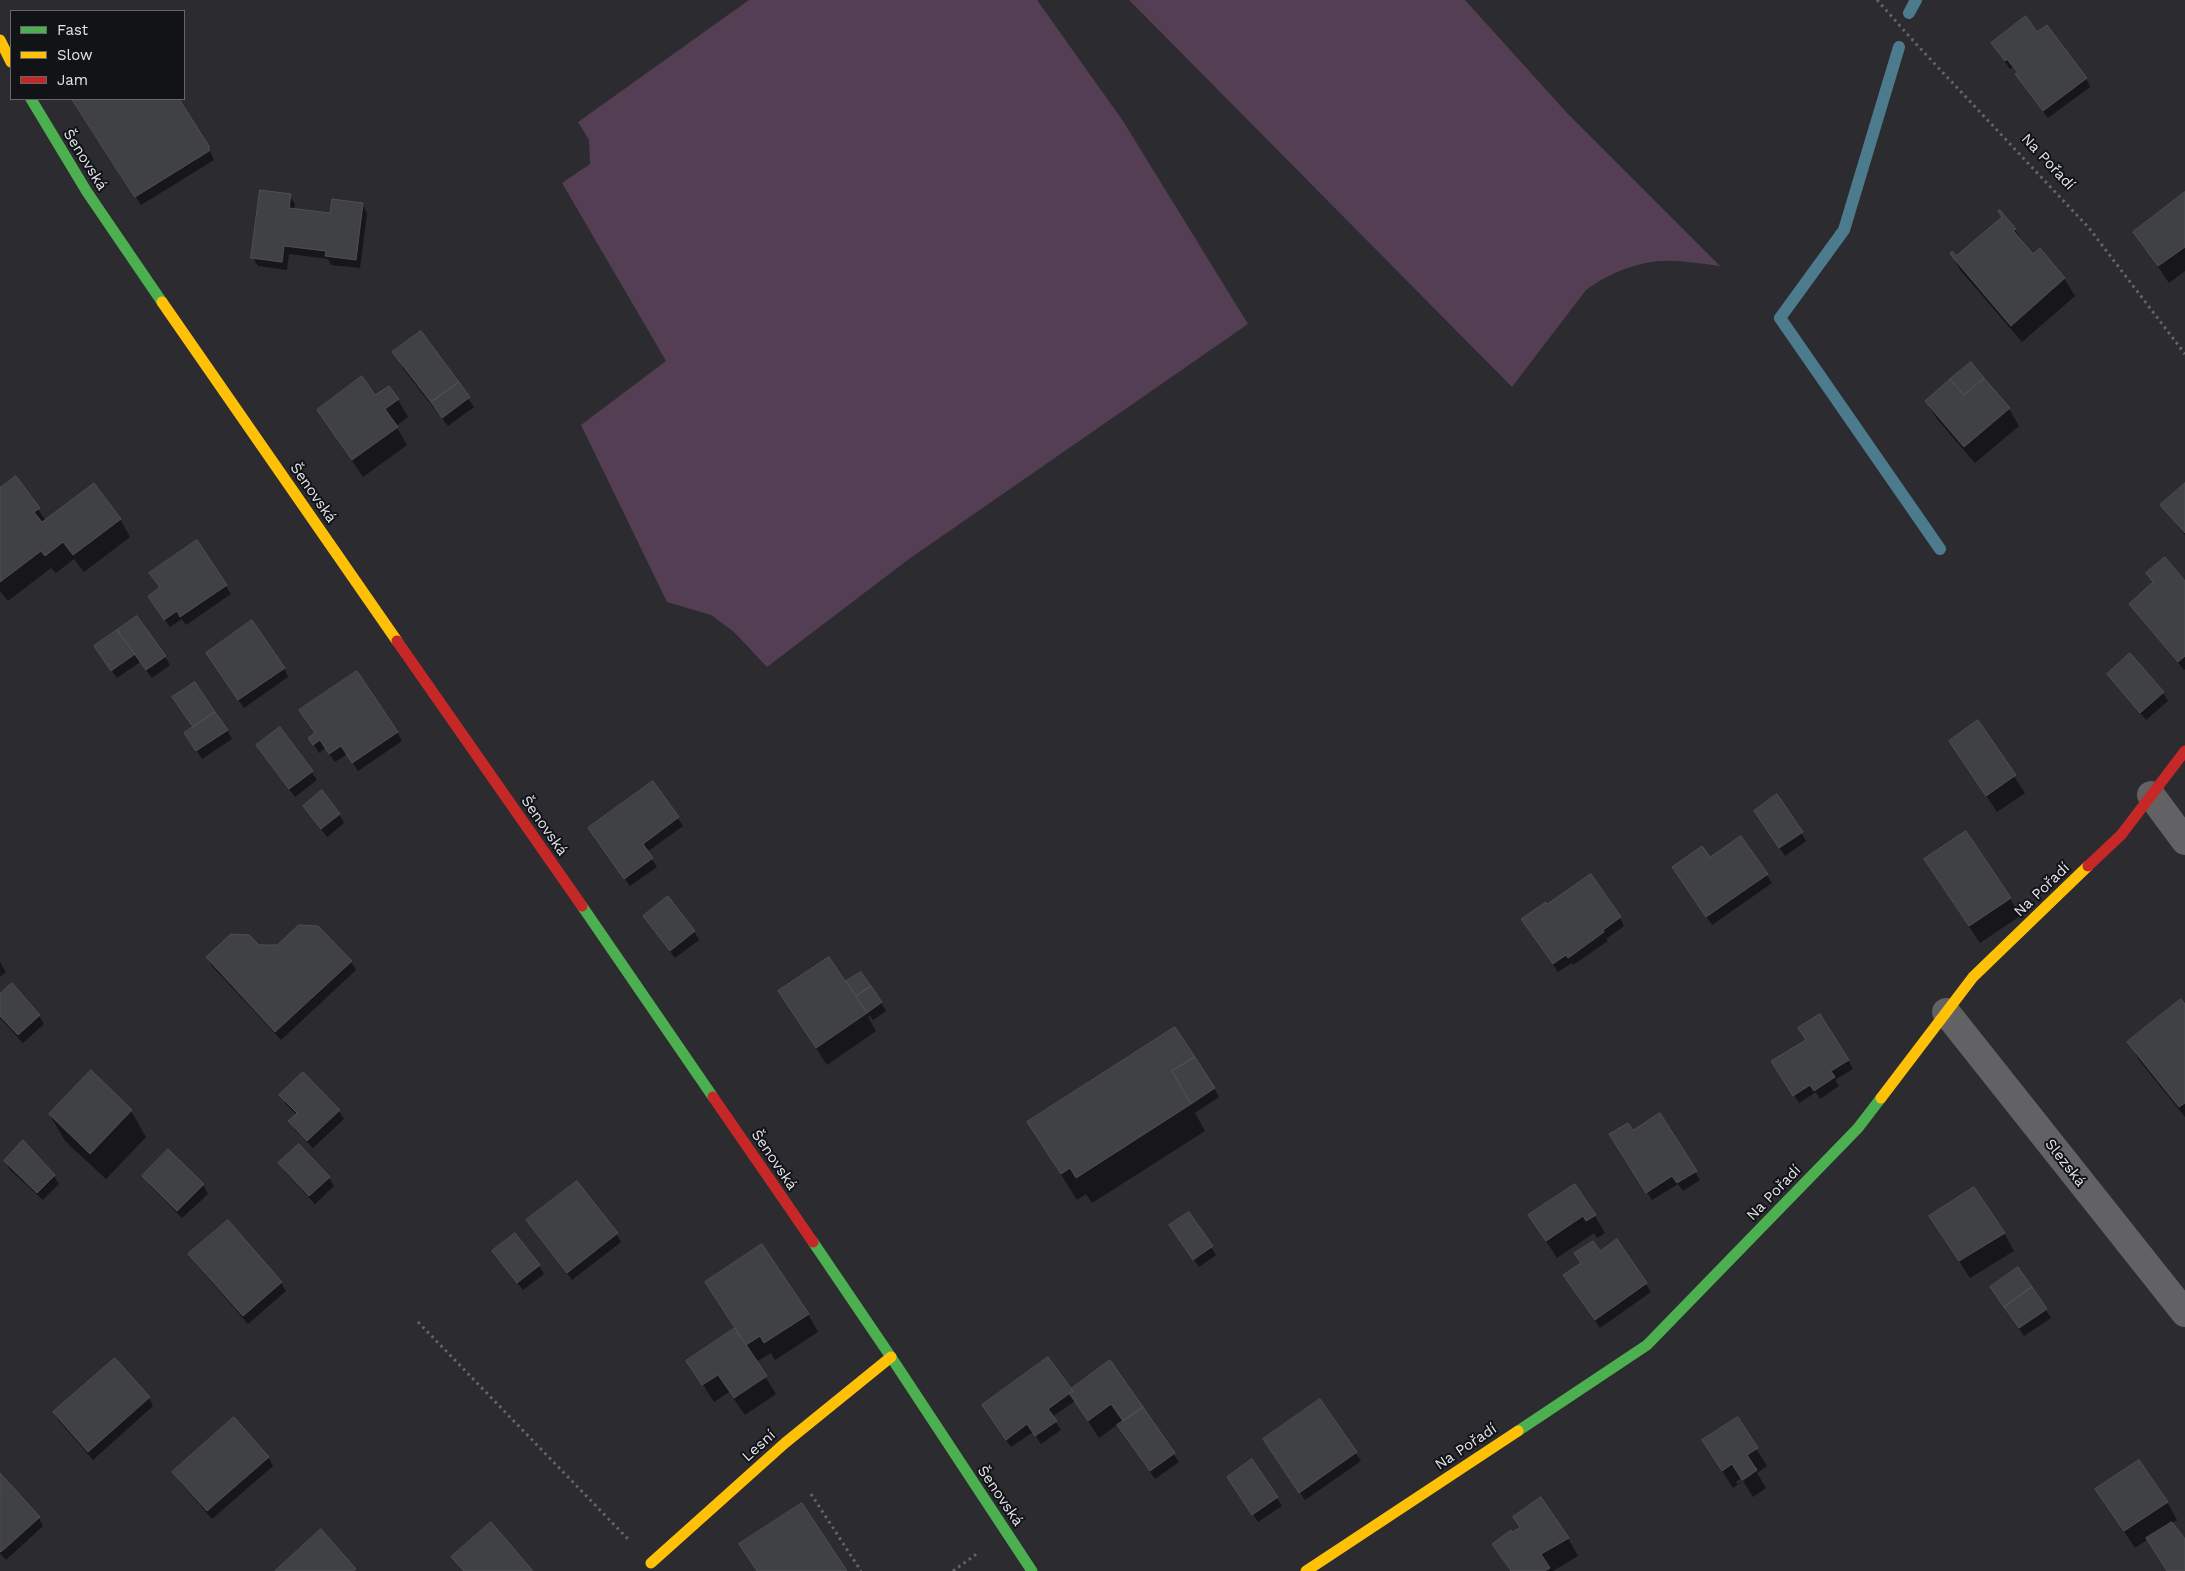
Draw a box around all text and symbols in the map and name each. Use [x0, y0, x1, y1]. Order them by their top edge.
legend [10, 10, 185, 100]
text: Fast [57, 21, 88, 39]
text: Slow [57, 46, 93, 64]
text: Jam [57, 71, 88, 89]
street label: Šenovská [59, 126, 111, 194]
street label: Na Pořadí [2017, 130, 2079, 194]
street label: Šenovská [286, 460, 340, 526]
street label: Šenovská [517, 793, 571, 859]
street label: Na Pořadí [2010, 859, 2074, 921]
street label: Šenovská [747, 1126, 801, 1194]
street label: Slezská [2041, 1136, 2089, 1190]
street label: Na Pořadí [1743, 1161, 1805, 1225]
street label: Na Pořadí [1432, 1420, 1500, 1474]
street label: Lesní [739, 1426, 779, 1466]
street label: Šenovská [973, 1462, 1027, 1530]

